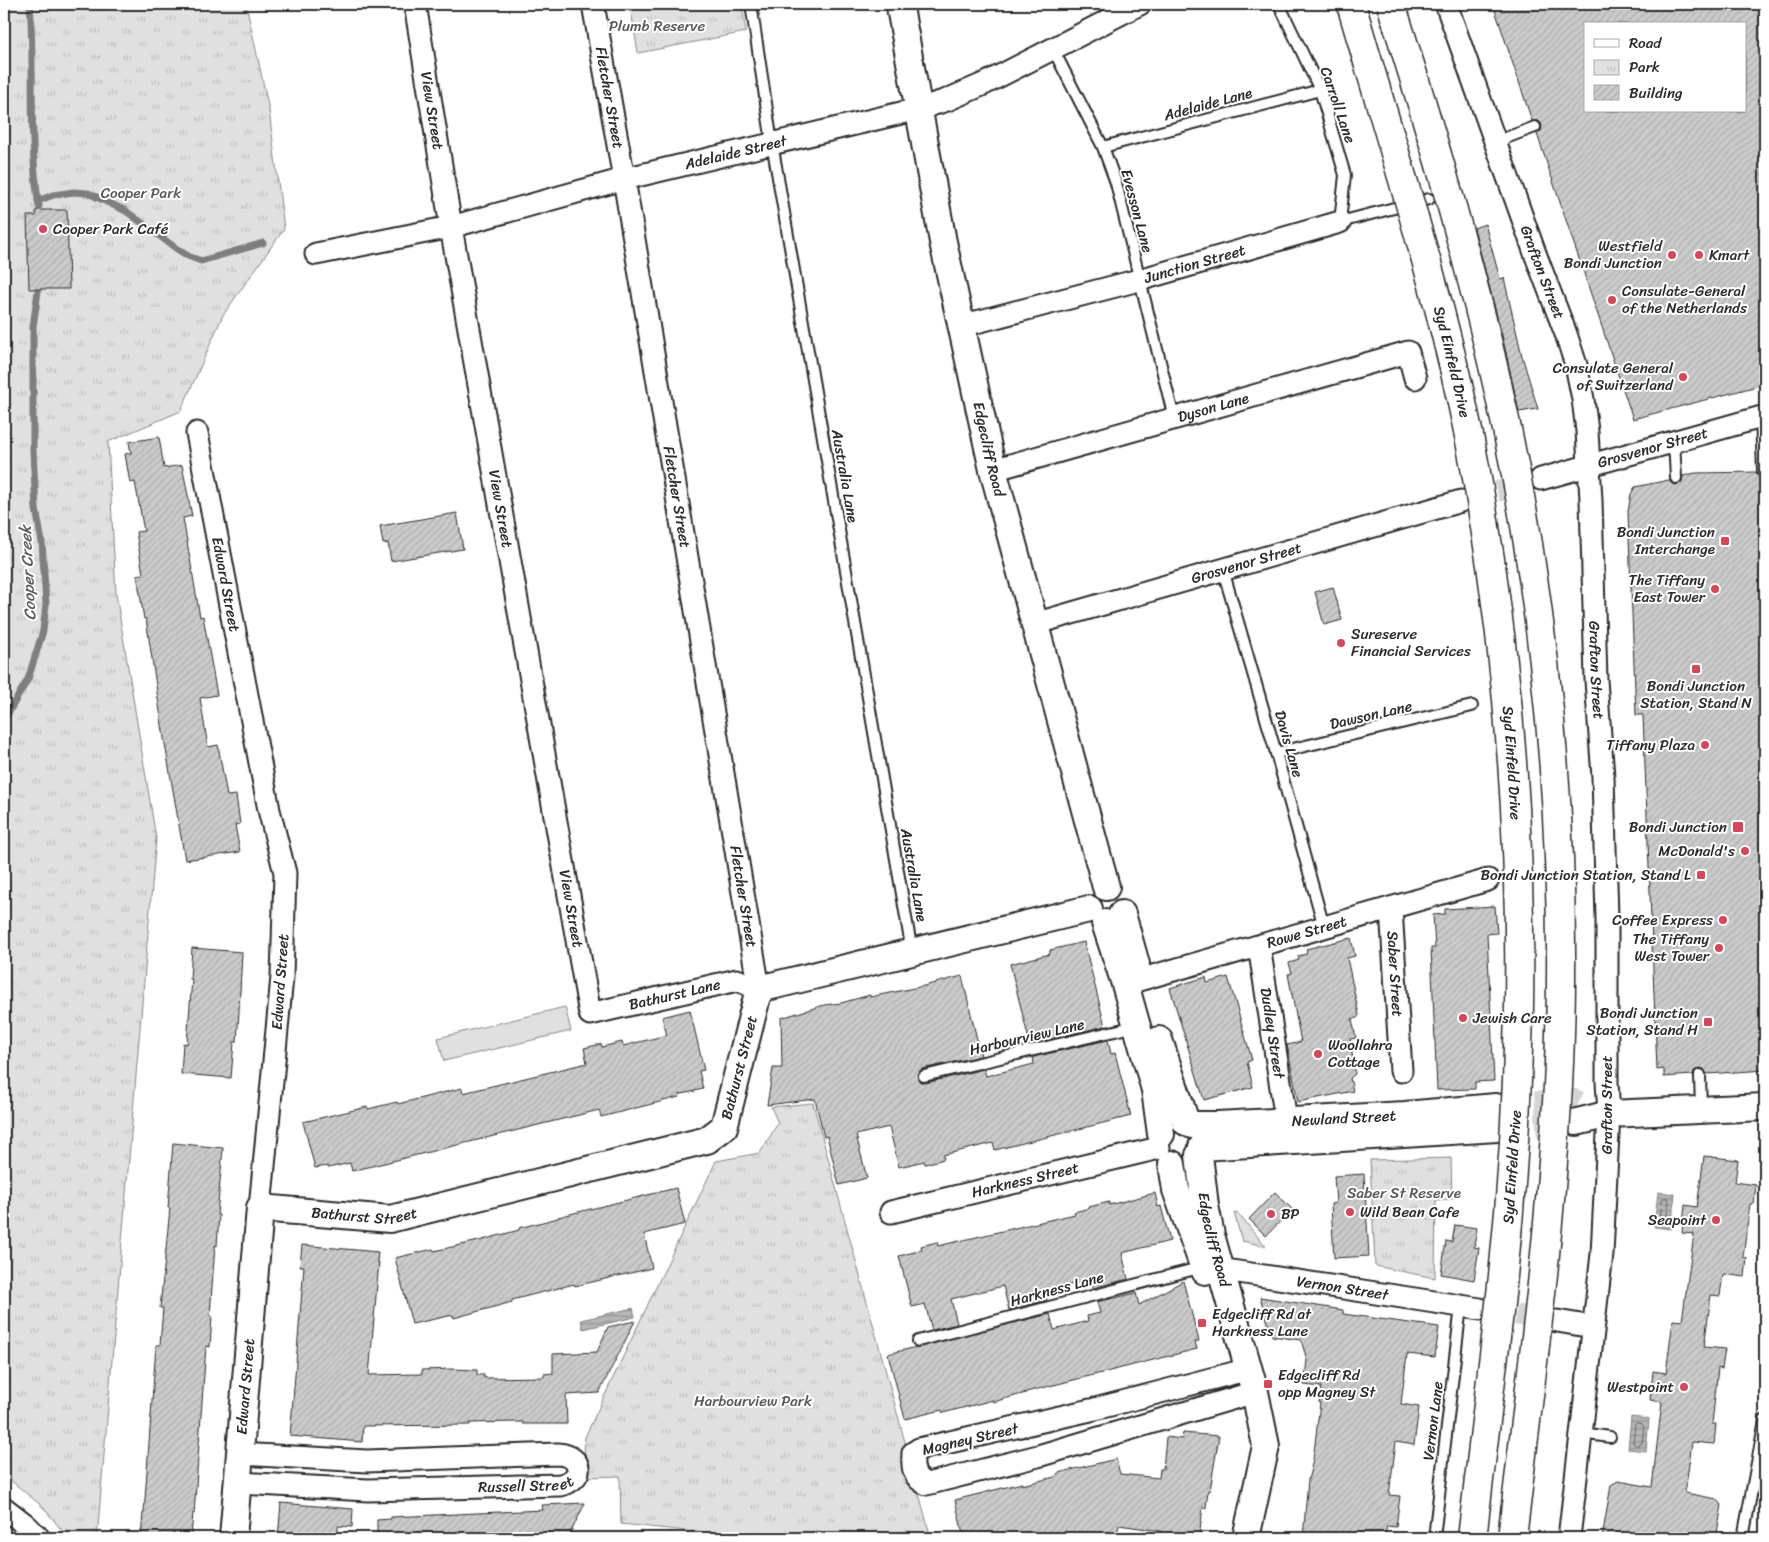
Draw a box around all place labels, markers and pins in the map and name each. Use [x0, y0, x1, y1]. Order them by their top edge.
place label: Cooper Park Café [53, 216, 169, 242]
marker: Cooper Park Café [37, 223, 49, 235]
place label: Westfield Bondi Junction [1564, 233, 1663, 276]
place label: Kmart [1709, 242, 1750, 268]
marker: Westfield Bondi Junction [1666, 249, 1678, 261]
marker: Kmart [1693, 249, 1705, 261]
place label: Consulate-General of the Netherlands [1622, 278, 1747, 321]
marker: Consulate-General of the Netherlands [1606, 294, 1618, 306]
place label: Consulate General of Switzerland [1553, 355, 1674, 398]
marker: Consulate General of Switzerland [1677, 371, 1689, 383]
place label: Bondi Junction Interchange [1617, 519, 1715, 562]
marker: Bondi Junction Interchange [1719, 535, 1731, 547]
place label: The Tiffany East Tower [1628, 567, 1706, 610]
marker: The Tiffany East Tower [1709, 583, 1721, 595]
place label: Sureserve Financial Services [1351, 621, 1471, 664]
marker: Sureserve Financial Services [1335, 637, 1347, 649]
marker: Bondi Junction Station, Stand N [1690, 663, 1702, 675]
place label: Bondi Junction Station, Stand N [1640, 673, 1752, 716]
place label: Tiffany Plaza [1606, 732, 1695, 758]
marker: Tiffany Plaza [1699, 739, 1711, 751]
place label: Bondi Junction [1629, 814, 1727, 840]
marker: Bondi Junction [1731, 820, 1745, 834]
place label: McDonald's [1658, 838, 1735, 864]
marker: McDonald's [1739, 845, 1751, 857]
place label: Bondi Junction Station, Stand L [1481, 862, 1691, 888]
marker: Bondi Junction Station, Stand L [1695, 869, 1707, 881]
place label: Coffee Express [1612, 907, 1713, 933]
marker: Coffee Express [1717, 914, 1729, 926]
place label: The Tiffany West Tower [1632, 926, 1710, 969]
marker: The Tiffany West Tower [1713, 942, 1725, 954]
place label: Bondi Junction Station, Stand H [1586, 1000, 1698, 1043]
place label: Jewish Care [1472, 1005, 1552, 1031]
marker: Jewish Care [1457, 1012, 1469, 1024]
marker: Bondi Junction Station, Stand H [1702, 1016, 1714, 1028]
place label: Woollahra Cottage [1328, 1032, 1393, 1075]
marker: Woollahra Cottage [1312, 1048, 1324, 1060]
place label: Wild Bean Cafe [1360, 1199, 1460, 1225]
place label: BP [1281, 1201, 1299, 1227]
marker: Wild Bean Cafe [1344, 1206, 1356, 1218]
place label: Seapoint [1648, 1207, 1707, 1233]
marker: BP [1265, 1208, 1277, 1220]
marker: Seapoint [1710, 1214, 1722, 1226]
place label: Edgecliff Rd at Harkness Lane [1212, 1301, 1312, 1344]
marker: Edgecliff Rd at Harkness Lane [1196, 1317, 1208, 1329]
place label: Edgecliff Rd opp Magney St [1278, 1362, 1376, 1405]
place label: Westpoint [1607, 1374, 1674, 1400]
marker: Edgecliff Rd opp Magney St [1262, 1378, 1274, 1390]
marker: Westpoint [1678, 1381, 1690, 1393]

